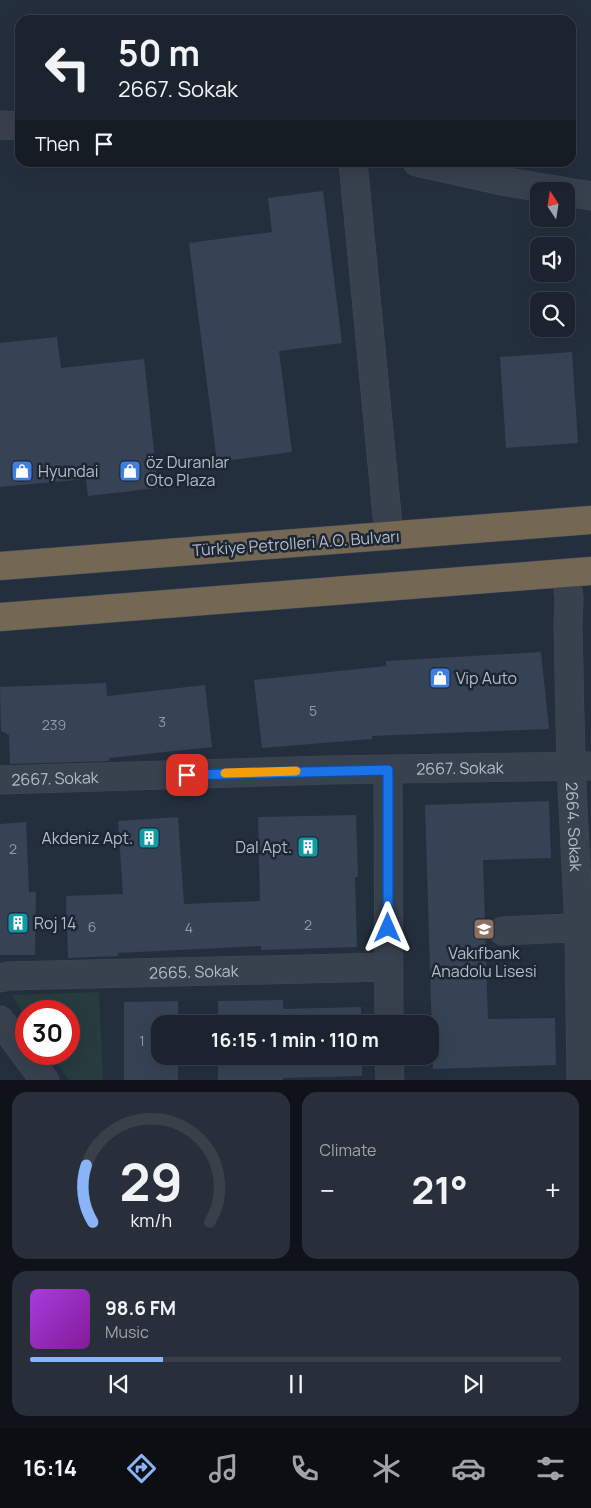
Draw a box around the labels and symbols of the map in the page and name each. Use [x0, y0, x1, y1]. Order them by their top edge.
north arrow [530, 182, 575, 228]
place label: öz Duranlar Oto Plaza [146, 451, 230, 491]
shop icon: Hyundai [10, 459, 34, 483]
shop icon: öz Duranlar Oto Plaza [118, 459, 142, 483]
place label: Hyundai [38, 460, 98, 482]
street label: Türkiye Petrolleri A.O. Bulvarı [192, 525, 400, 561]
shop icon: Vip Auto [428, 666, 452, 690]
place label: Vip Auto [456, 667, 517, 689]
house number: 5 [309, 701, 317, 720]
house number: 3 [158, 712, 166, 731]
house number: 239 [42, 715, 66, 734]
pin [166, 754, 208, 796]
street label: 2667. Sokak [416, 756, 505, 780]
street label: 2667. Sokak [11, 766, 100, 791]
street label: 2664. Sokak [561, 781, 587, 873]
building icon: Akdeniz Apt. [137, 826, 161, 850]
place label: Akdeniz Apt. [42, 827, 133, 849]
building icon: Dal Apt. [296, 835, 320, 859]
place label: Dal Apt. [235, 836, 292, 858]
house number: 2 [9, 839, 17, 858]
position arrow [361, 901, 413, 953]
building icon: Roj 14 [6, 911, 30, 935]
place label: Roj 14 [34, 912, 76, 934]
house number: 2 [304, 915, 312, 934]
house number: 6 [88, 917, 96, 936]
school or university icon: Vakıfbank Anadolu Lisesi [472, 917, 496, 941]
house number: 4 [185, 918, 193, 937]
place label: Vakıfbank Anadolu Lisesi [431, 942, 537, 982]
street label: 2665. Sokak [149, 960, 240, 984]
speed limit sign: 30 [15, 1000, 80, 1065]
house number: 1 [139, 1031, 145, 1050]

